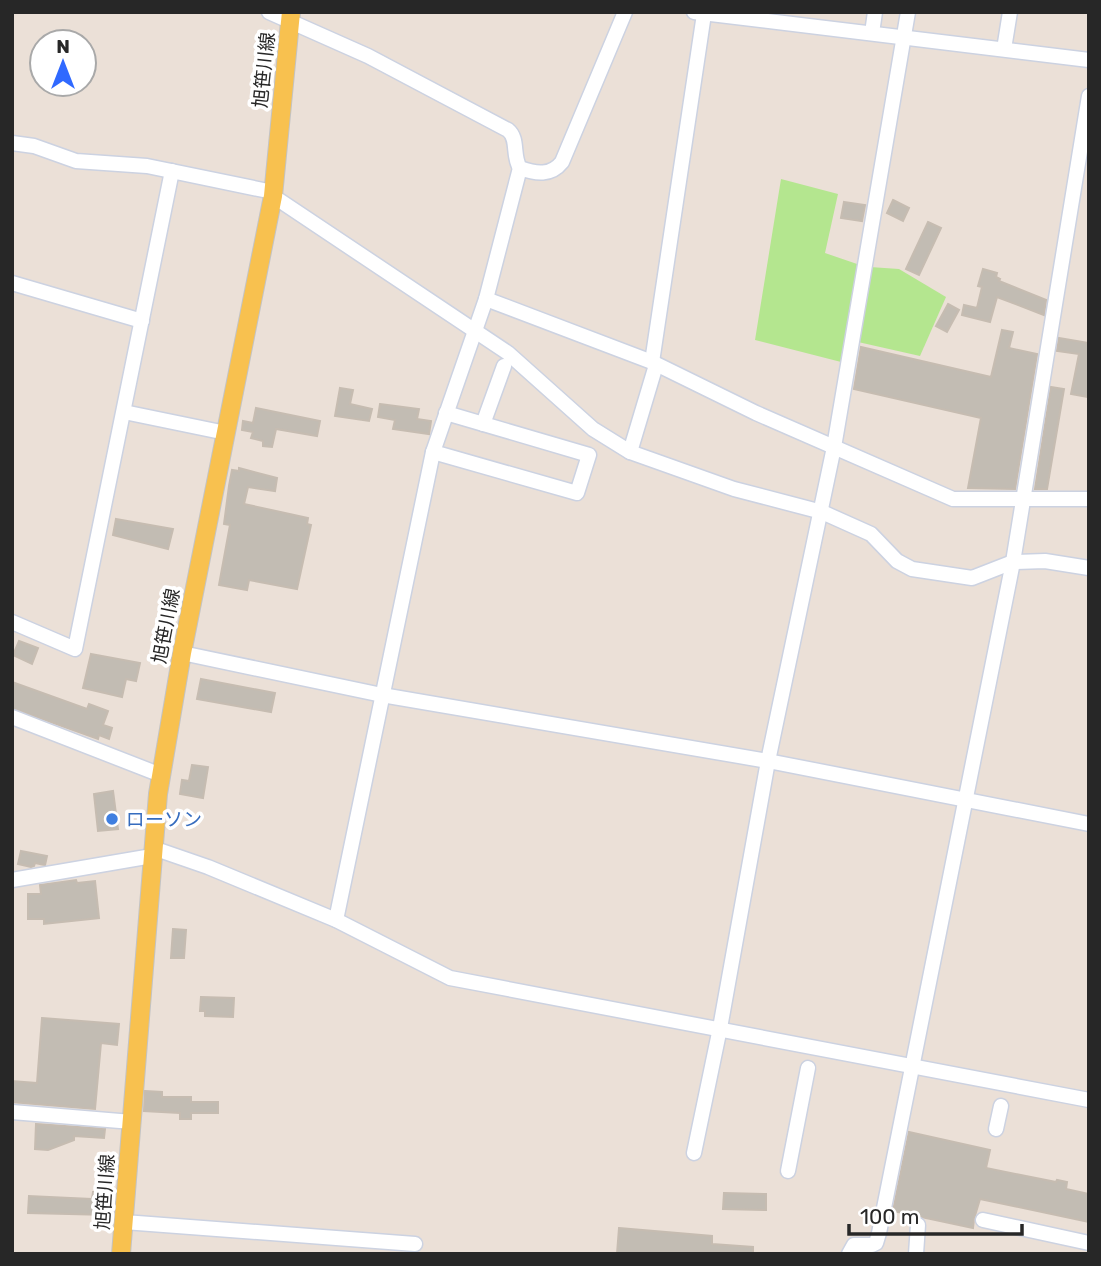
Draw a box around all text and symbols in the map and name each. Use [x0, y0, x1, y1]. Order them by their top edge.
north arrow [28, 28, 98, 98]
street label: 旭笹川線 [249, 31, 279, 109]
text: N [56, 35, 70, 58]
street label: 旭笹川線 [147, 586, 185, 666]
place label: ローソン [126, 808, 202, 831]
marker: ローソン [104, 811, 120, 827]
street label: 旭笹川線 [91, 1153, 119, 1231]
scale bar [849, 1192, 1022, 1236]
text: 100 m [860, 1204, 919, 1229]

